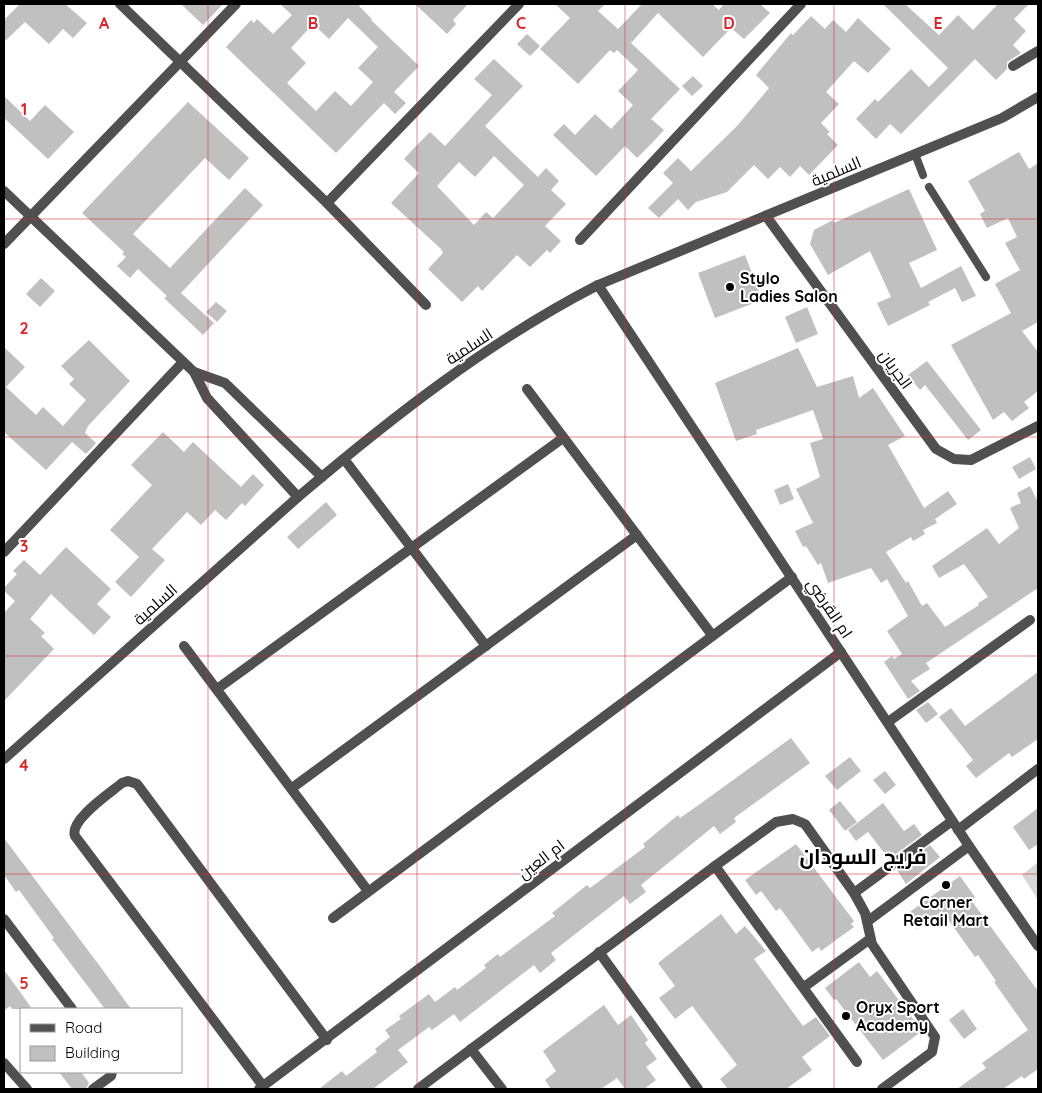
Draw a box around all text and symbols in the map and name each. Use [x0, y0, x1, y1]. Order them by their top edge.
text: A [99, 13, 110, 33]
text: B [308, 13, 318, 33]
text: C [516, 13, 526, 33]
text: D [723, 13, 735, 33]
text: E [933, 13, 943, 33]
text: 1 [21, 99, 27, 119]
street label: السلمية [808, 152, 864, 190]
place label: Stylo Ladies Salon [740, 268, 838, 306]
marker: Stylo Ladies Salon [724, 281, 736, 293]
text: 2 [19, 318, 29, 338]
street label: السلمية [442, 323, 496, 369]
street label: الجريان [874, 345, 917, 393]
text: 3 [20, 536, 28, 556]
street label: ام القرضي [800, 574, 857, 643]
street label: السلمية [129, 579, 181, 629]
text: 4 [19, 755, 29, 775]
street label: ام العين [514, 835, 570, 885]
district label: فريج السودان [799, 843, 927, 871]
marker: Corner Retail Mart [940, 879, 952, 891]
place label: Corner Retail Mart [903, 892, 989, 930]
text: 5 [19, 973, 29, 993]
place label: Oryx Sport Academy [856, 997, 940, 1035]
legend [20, 1008, 182, 1073]
marker: Oryx Sport Academy [840, 1010, 852, 1022]
text: Road [65, 1018, 102, 1037]
text: Building [65, 1043, 120, 1062]

